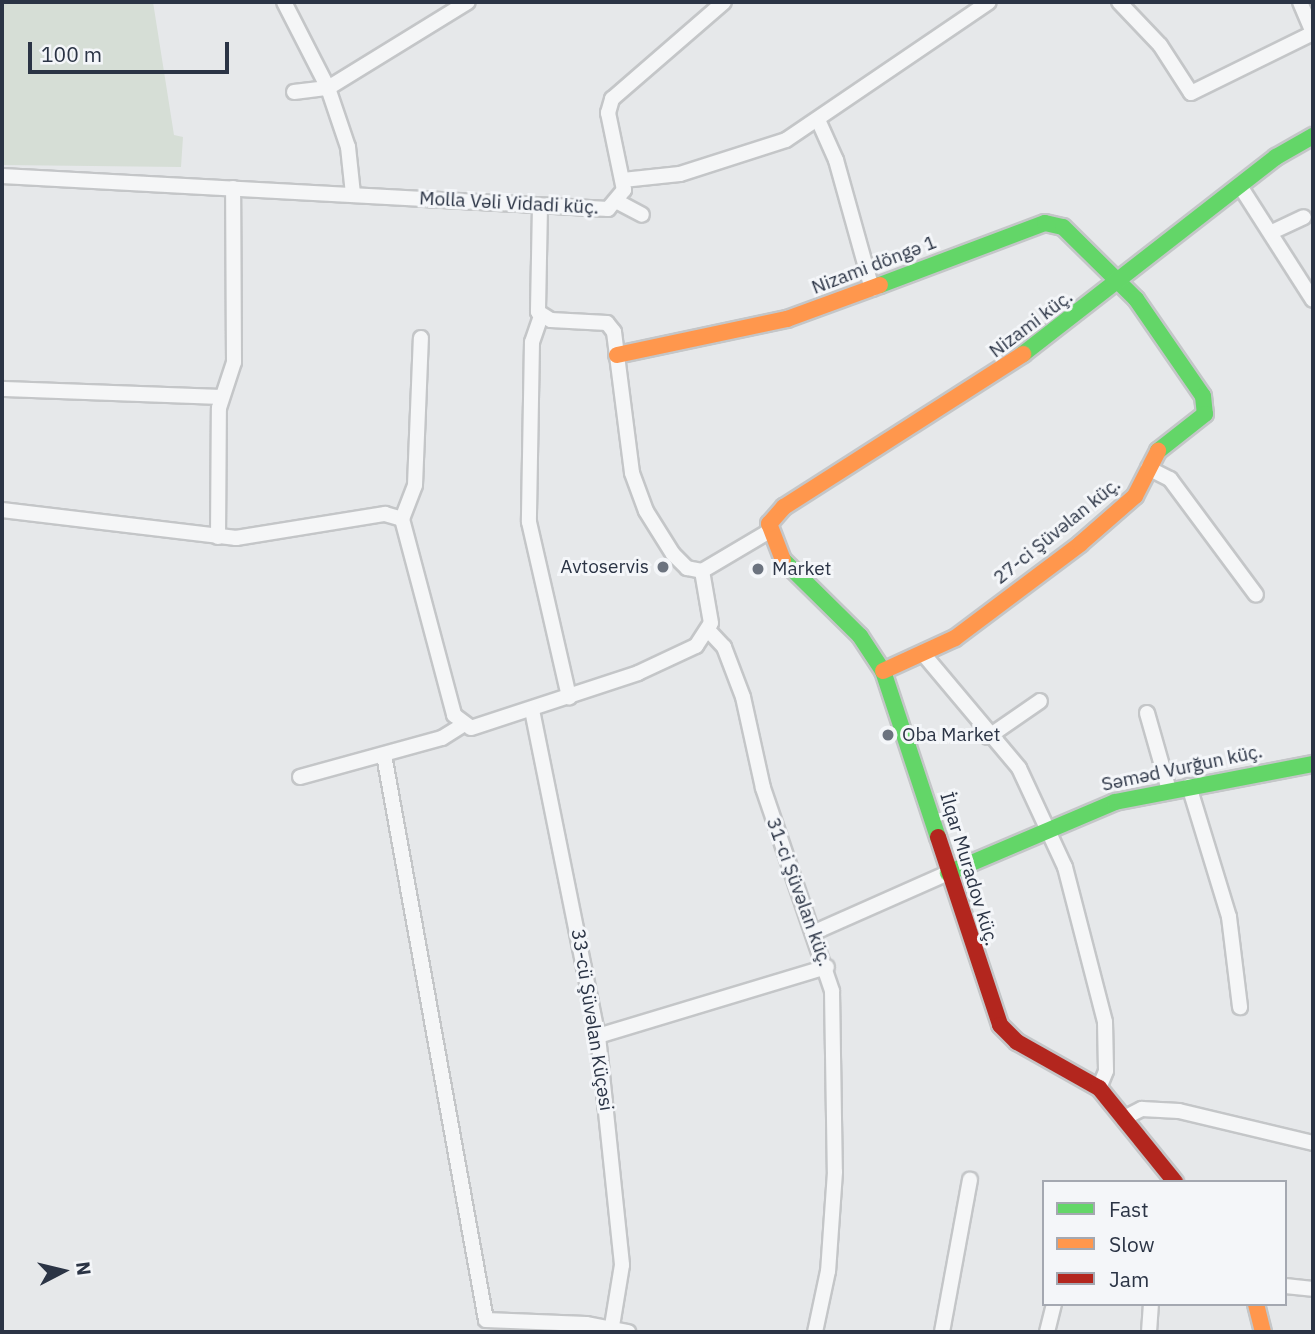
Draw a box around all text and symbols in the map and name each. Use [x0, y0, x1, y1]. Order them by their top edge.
scale bar [32, 28, 233, 72]
text: 100 m [41, 40, 102, 68]
street label: Molla Vəli Vidadi küç. [419, 187, 599, 219]
street label: Nizami döngə 1 [808, 231, 940, 299]
street label: Nizami küç. [985, 285, 1077, 363]
street label: 27-ci Şüvəlan küç. [989, 473, 1125, 589]
place label: Avtoservis [560, 556, 649, 578]
place label: Market [772, 558, 831, 580]
marker: Avtoservis [655, 559, 671, 575]
marker: Market [750, 561, 766, 577]
place label: Oba Market [902, 724, 1000, 746]
marker: Oba Market [880, 727, 896, 743]
street label: Səməd Vurğun küç. [1099, 740, 1265, 796]
street label: İlqar Muradov küç. [935, 789, 1003, 949]
street label: 31-ci Şüvəlan küç. [761, 814, 837, 970]
street label: 33-cü Şüvəlan Küçəsi [566, 927, 618, 1113]
legend [1042, 1180, 1287, 1306]
text: Fast [1109, 1195, 1149, 1223]
text: Slow [1109, 1230, 1155, 1258]
north arrow [28, 1236, 98, 1306]
text: N [71, 1260, 97, 1277]
text: Jam [1109, 1265, 1149, 1293]

